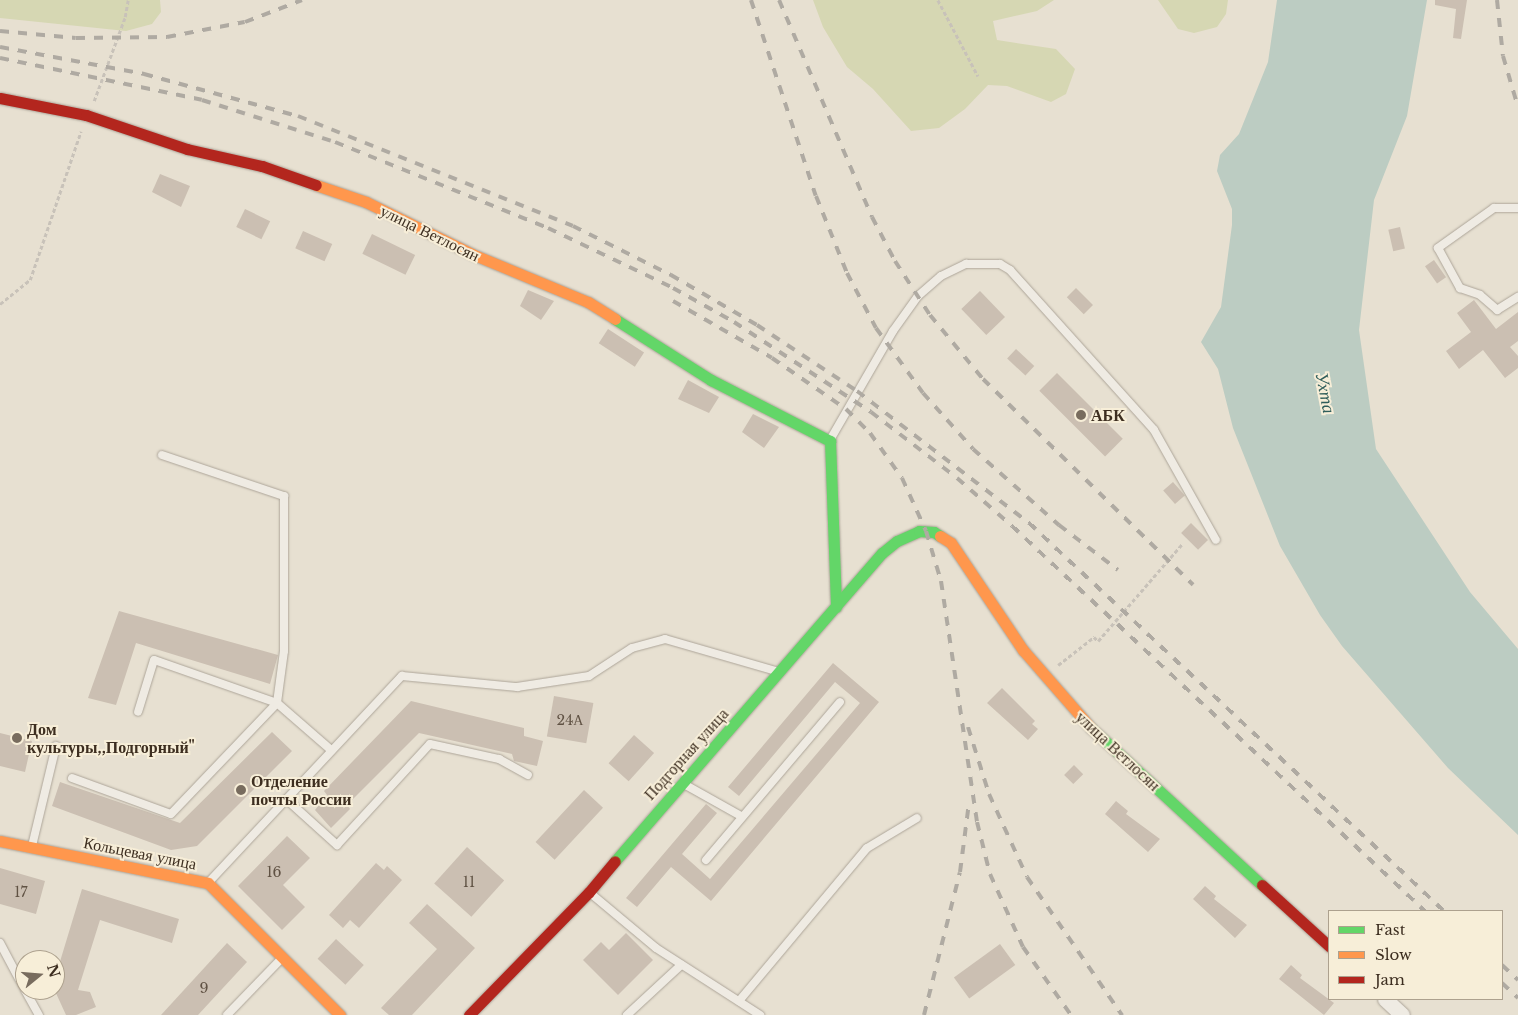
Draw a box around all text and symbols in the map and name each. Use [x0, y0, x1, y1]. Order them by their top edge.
street label: улица Ветлосян [377, 201, 483, 265]
water label: Ухта [1310, 371, 1340, 415]
place label: АБК [1091, 405, 1125, 425]
marker: АБК [1075, 409, 1087, 421]
street label: Подгорная улица [640, 704, 732, 804]
street label: улица Ветлосян [1072, 707, 1164, 795]
house number: 24А [557, 712, 583, 728]
place label: Дом культуры,,Подгорный" [27, 719, 195, 757]
marker: Дом культуры,,Подгорный" [11, 732, 23, 744]
place label: Отделение почты России [251, 771, 351, 809]
marker: Отделение почты России [235, 784, 247, 796]
street label: Кольцевая улица [82, 833, 198, 873]
house number: 16 [266, 864, 282, 880]
house number: 11 [463, 874, 475, 890]
house number: 17 [14, 884, 28, 900]
legend [1328, 910, 1503, 1000]
text: Fast [1375, 920, 1405, 939]
text: Slow [1375, 945, 1412, 964]
north arrow [15, 950, 65, 1000]
text: N [43, 962, 64, 980]
text: Jam [1375, 970, 1405, 989]
house number: 9 [199, 980, 209, 996]

